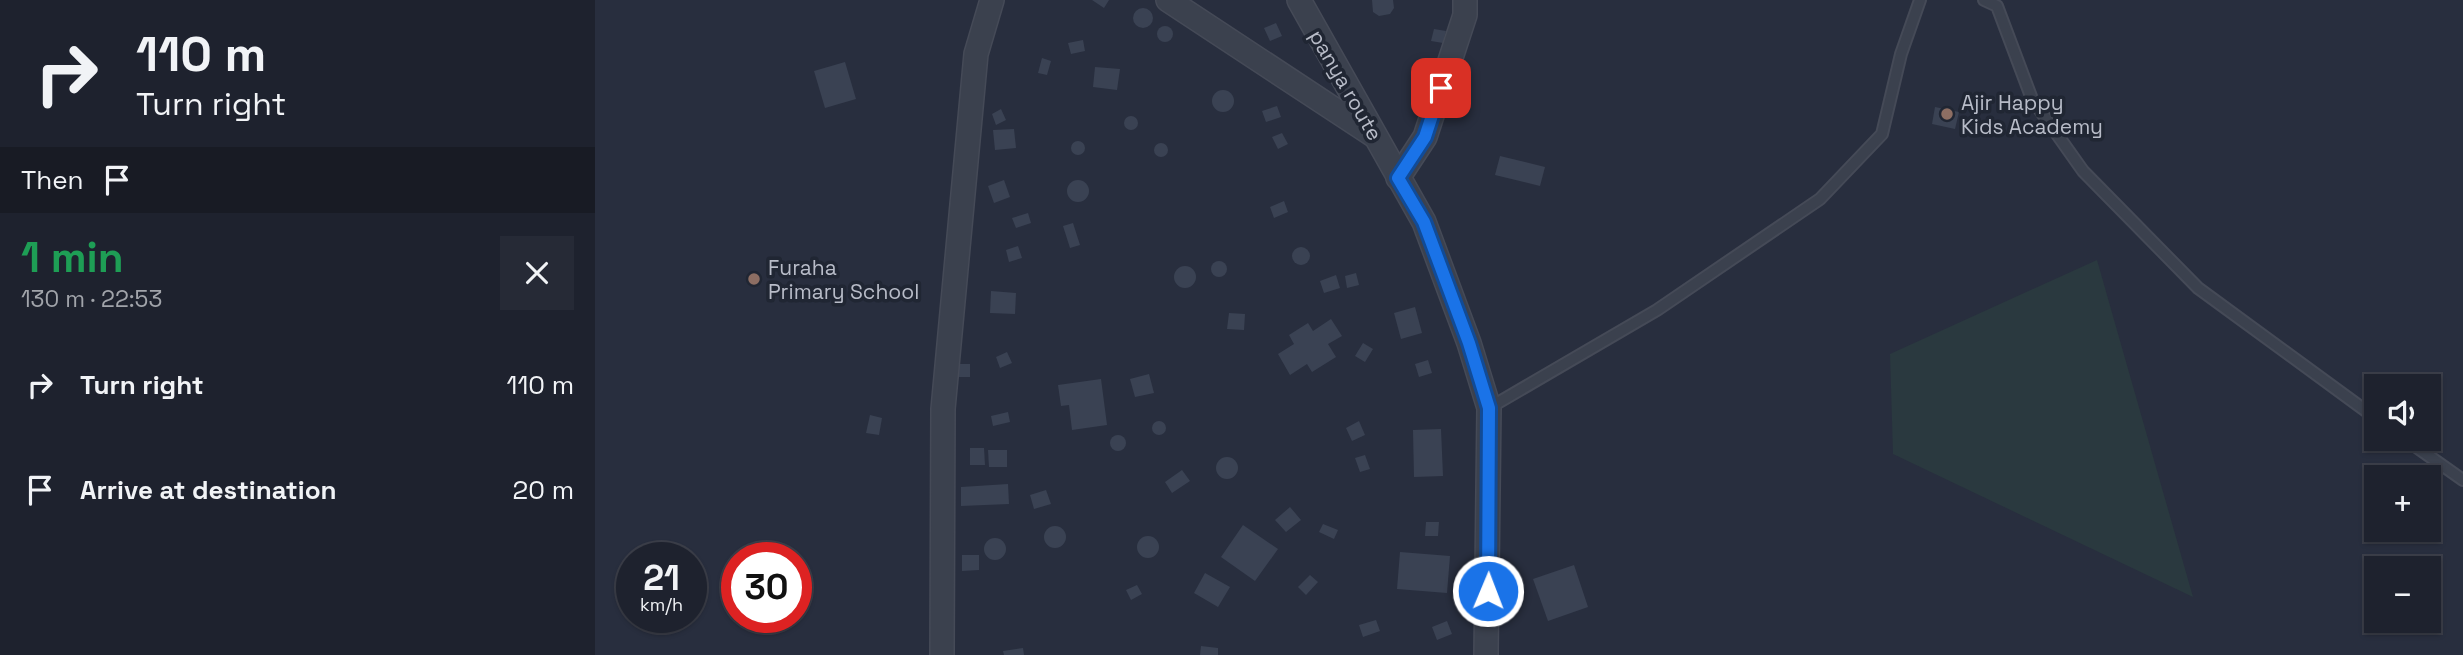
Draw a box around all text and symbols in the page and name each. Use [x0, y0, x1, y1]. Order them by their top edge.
text: 110 m [136, 23, 266, 85]
street label: panya route [1303, 25, 1389, 145]
icon: right [21, 28, 112, 119]
pin [1411, 58, 1471, 118]
icon: arrive [1422, 69, 1460, 107]
text: Turn right [136, 84, 286, 124]
place label: Ajir Happy Kids Academy [1961, 89, 2103, 140]
marker: Ajir Happy Kids Academy [1939, 106, 1955, 122]
icon: arrive [98, 161, 136, 199]
text: Then [21, 163, 84, 197]
text: 1 min [21, 231, 124, 284]
button: close [500, 236, 574, 310]
place label: Furaha Primary School [768, 254, 919, 305]
marker: Furaha Primary School [746, 271, 762, 287]
text: 130 m · 22:53 [21, 284, 162, 314]
icon: right [21, 366, 59, 404]
text: Turn right [80, 368, 204, 402]
text: 110 m [507, 368, 574, 402]
map controls [2364, 374, 2441, 633]
button: sound [2364, 374, 2441, 451]
button: + [2364, 465, 2441, 542]
icon: arrive [21, 471, 59, 509]
text: Arrive at destination [80, 473, 337, 507]
text: 20 m [513, 473, 574, 507]
speed limit sign: 30 [721, 542, 812, 633]
position arrow [1451, 554, 1525, 628]
text: 21 [643, 556, 680, 600]
button: − [2364, 556, 2441, 633]
text: km/h [640, 593, 683, 616]

